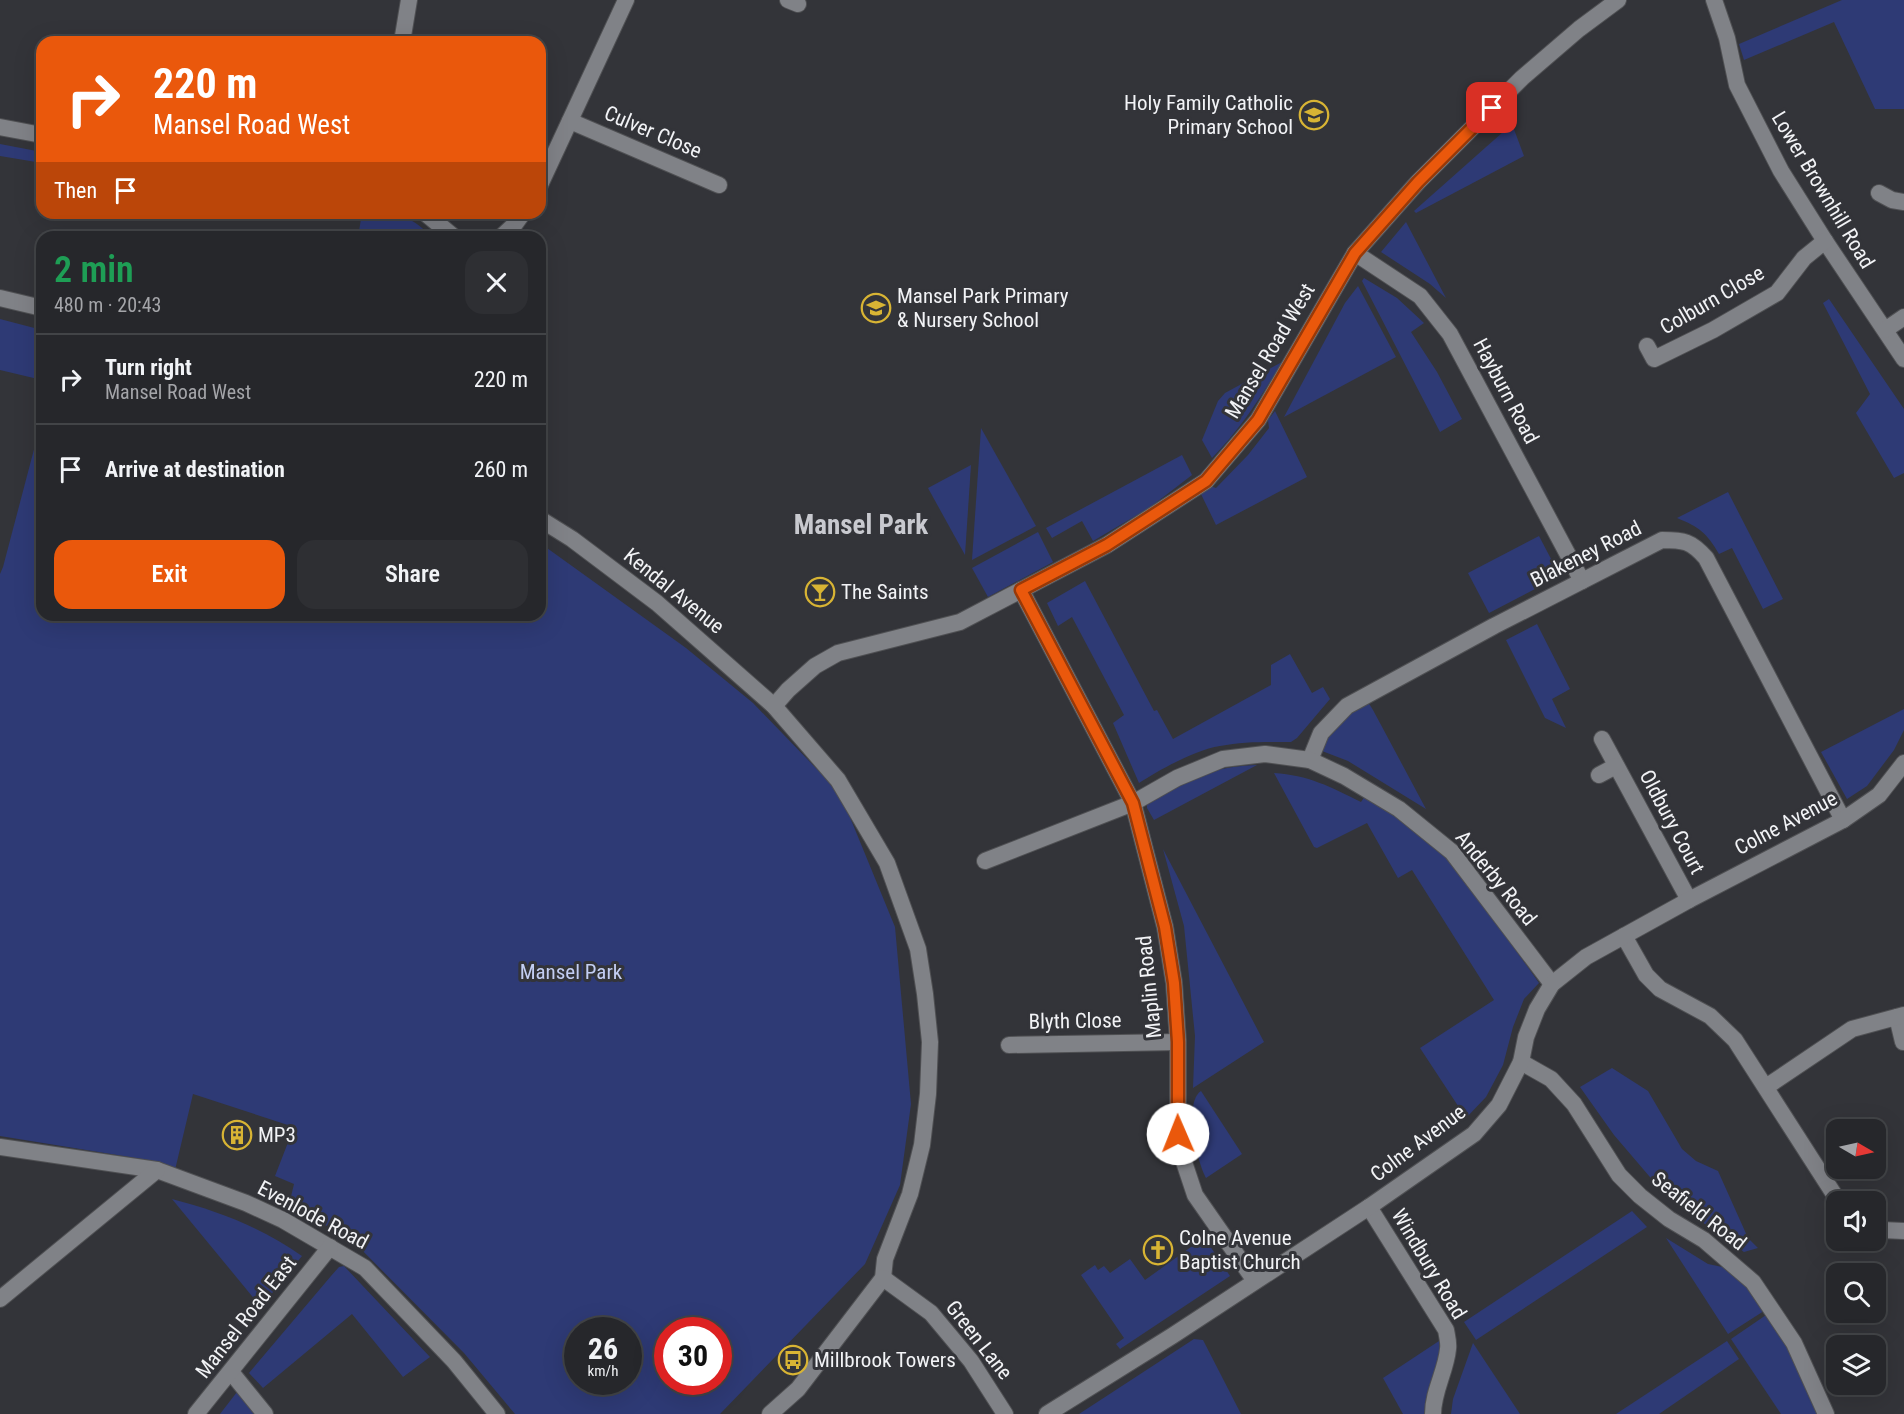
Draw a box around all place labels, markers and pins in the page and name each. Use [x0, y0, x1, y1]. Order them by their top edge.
pin [1466, 82, 1517, 133]
place label: Holy Family Catholic Primary School [1124, 91, 1293, 139]
school or university icon: Holy Family Catholic Primary School [1298, 99, 1330, 131]
place label: Mansel Park Primary & Nursery School [897, 284, 1069, 332]
school or university icon: Mansel Park Primary & Nursery School [860, 292, 892, 324]
bar icon: The Saints [804, 576, 836, 608]
place label: The Saints [841, 580, 928, 604]
building icon: MP3 [221, 1119, 253, 1151]
place label: MP3 [258, 1123, 296, 1147]
place label: Colne Avenue Baptist Church [1179, 1226, 1301, 1274]
church icon: Colne Avenue Baptist Church [1142, 1234, 1174, 1266]
bus stop icon: Millbrook Towers [777, 1344, 809, 1376]
place label: Millbrook Towers [814, 1348, 956, 1372]

